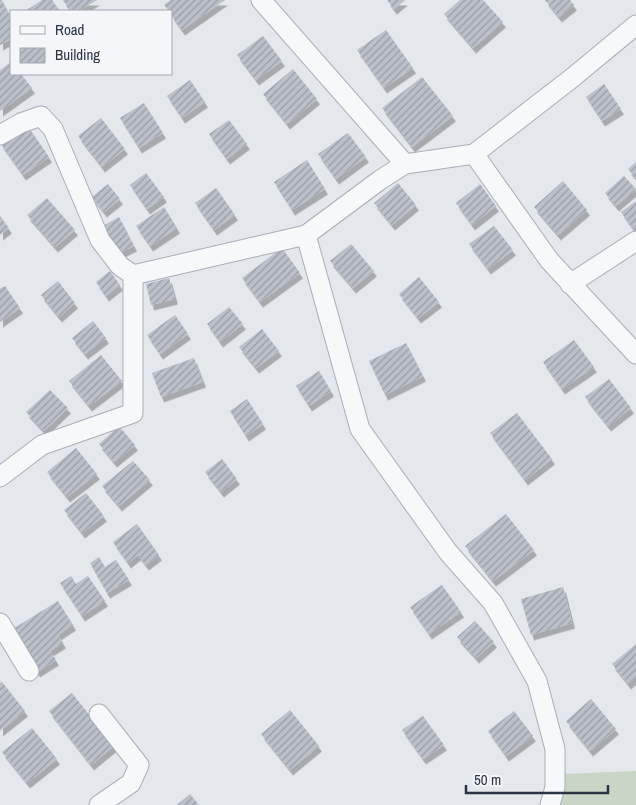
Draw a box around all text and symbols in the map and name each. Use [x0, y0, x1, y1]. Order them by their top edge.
legend [10, 10, 172, 75]
text: Road [55, 19, 84, 40]
text: Building [55, 44, 100, 65]
scale bar [466, 762, 608, 794]
text: 50 m [474, 769, 501, 790]

